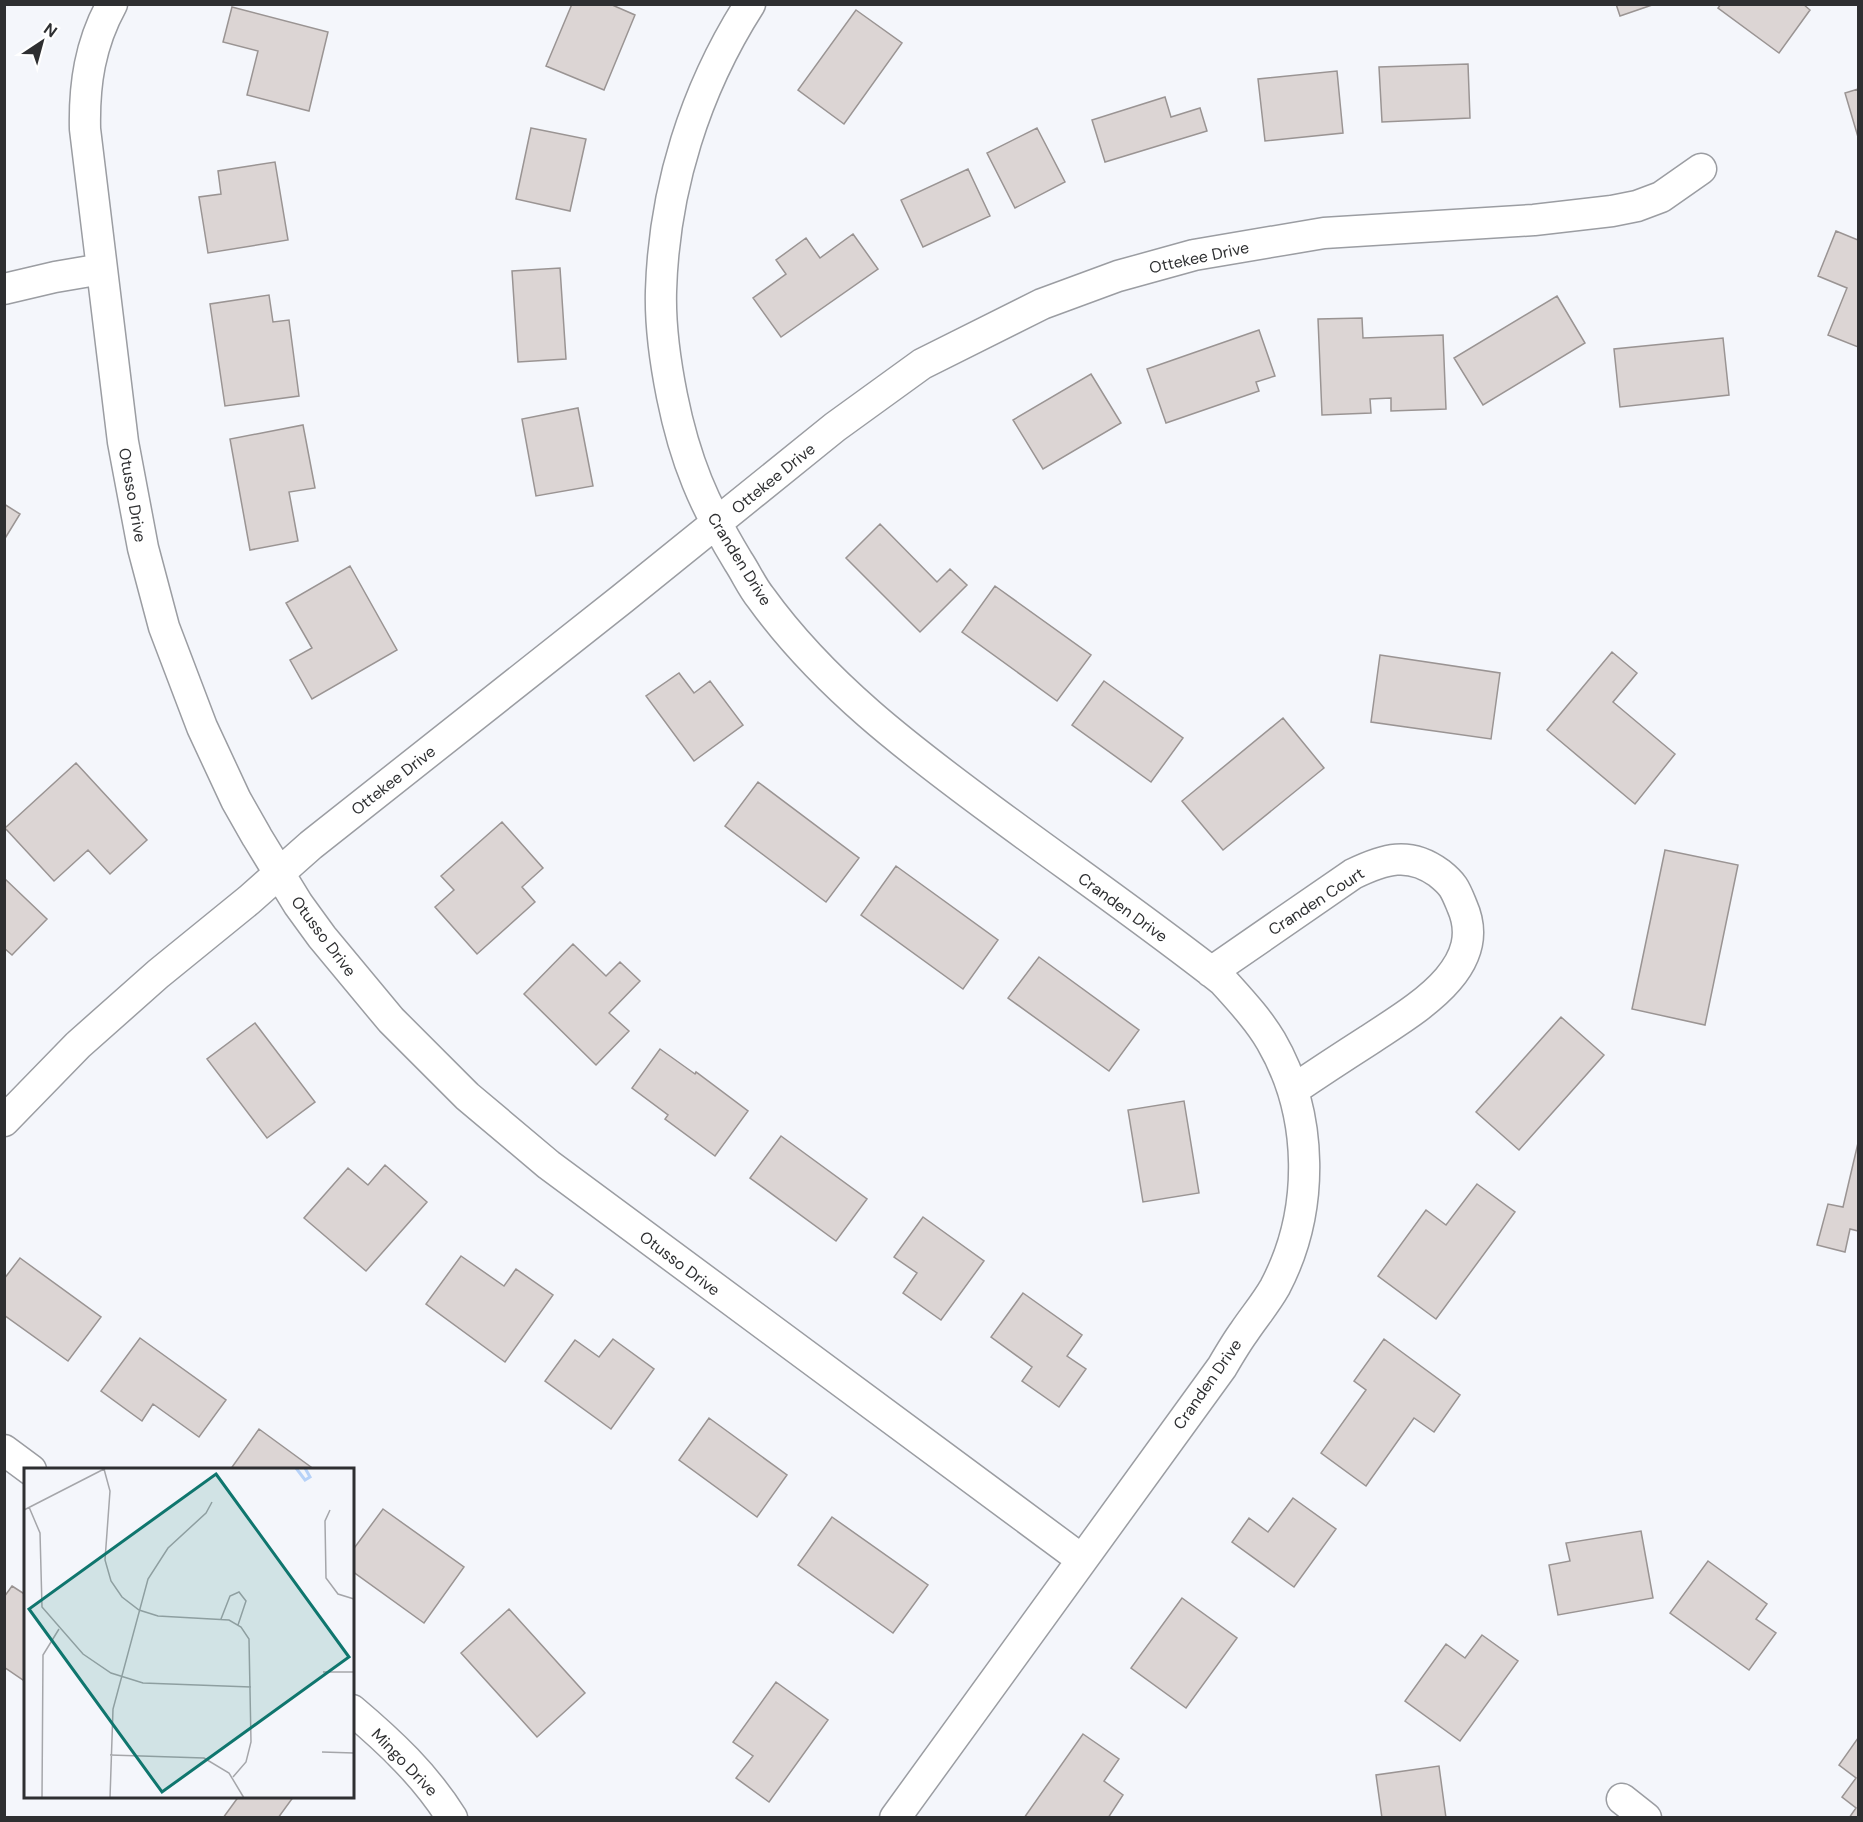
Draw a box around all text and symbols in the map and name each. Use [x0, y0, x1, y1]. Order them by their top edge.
north arrow [12, 12, 72, 72]
text: N [40, 18, 61, 42]
street label: Ottekee Drive [1147, 237, 1251, 278]
street label: Ottekee Drive [727, 438, 819, 519]
street label: Otusso Drive [114, 446, 151, 544]
street label: Cranden Drive [703, 509, 776, 610]
street label: Ottekee Drive [347, 741, 440, 820]
street label: Cranden Court [1264, 863, 1368, 940]
street label: Cranden Drive [1074, 868, 1172, 947]
street label: Otusso Drive [286, 892, 361, 981]
street label: Otusso Drive [635, 1226, 724, 1301]
street label: Cranden Drive [1168, 1335, 1246, 1434]
inset map [24, 1468, 354, 1798]
street label: Mingo Drive [367, 1724, 442, 1801]

